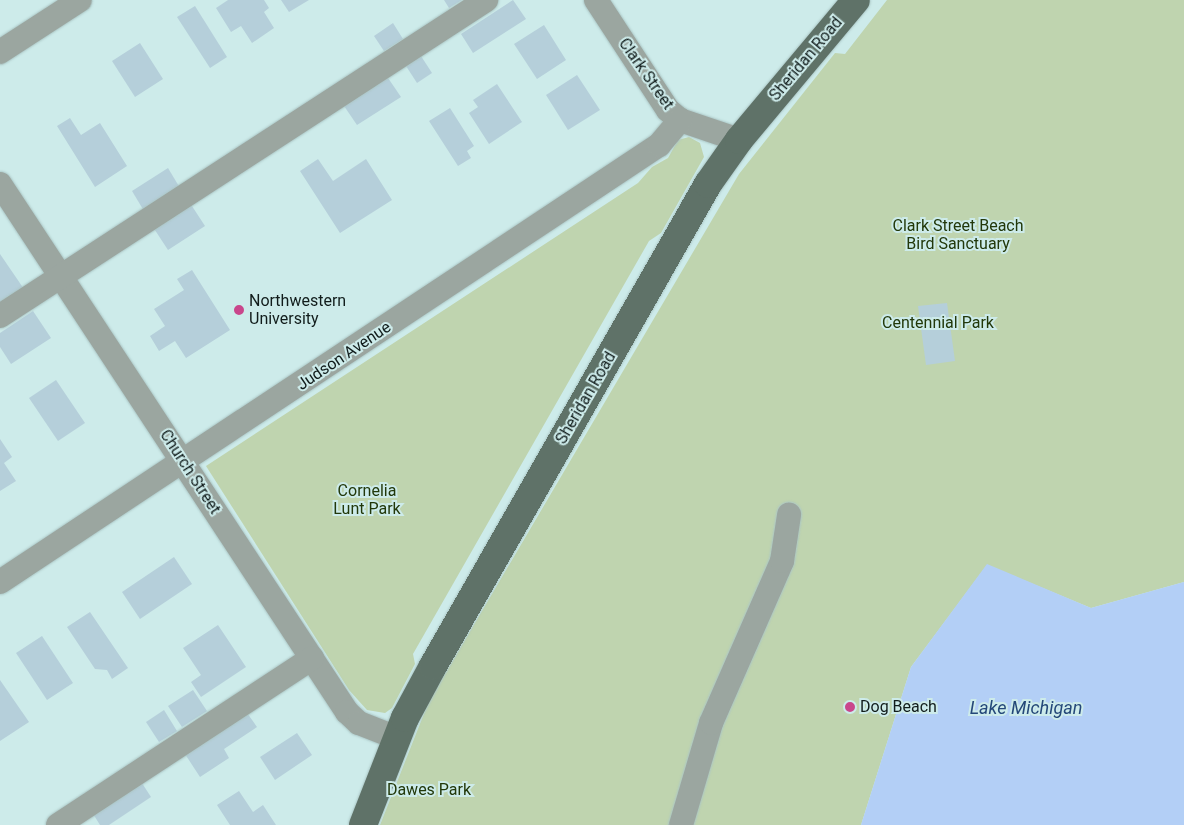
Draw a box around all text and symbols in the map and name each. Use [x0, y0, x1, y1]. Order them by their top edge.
street label: Sheridan Road [765, 13, 847, 105]
street label: Clark Street [614, 35, 678, 113]
park label: Clark Street Beach Bird Sanctuary [892, 216, 1024, 254]
place label: Northwestern University [249, 291, 346, 329]
marker: Northwestern University [233, 304, 245, 316]
park label: Centennial Park [882, 313, 994, 333]
street label: Judson Avenue [293, 318, 395, 394]
street label: Sheridan Road [552, 348, 620, 448]
street label: Church Street [156, 426, 224, 518]
park label: Cornelia Lunt Park [333, 481, 401, 519]
place label: Dog Beach [860, 697, 937, 717]
water label: Lake Michigan [970, 697, 1082, 719]
marker: Dog Beach [844, 701, 856, 713]
park label: Dawes Park [387, 780, 471, 800]

